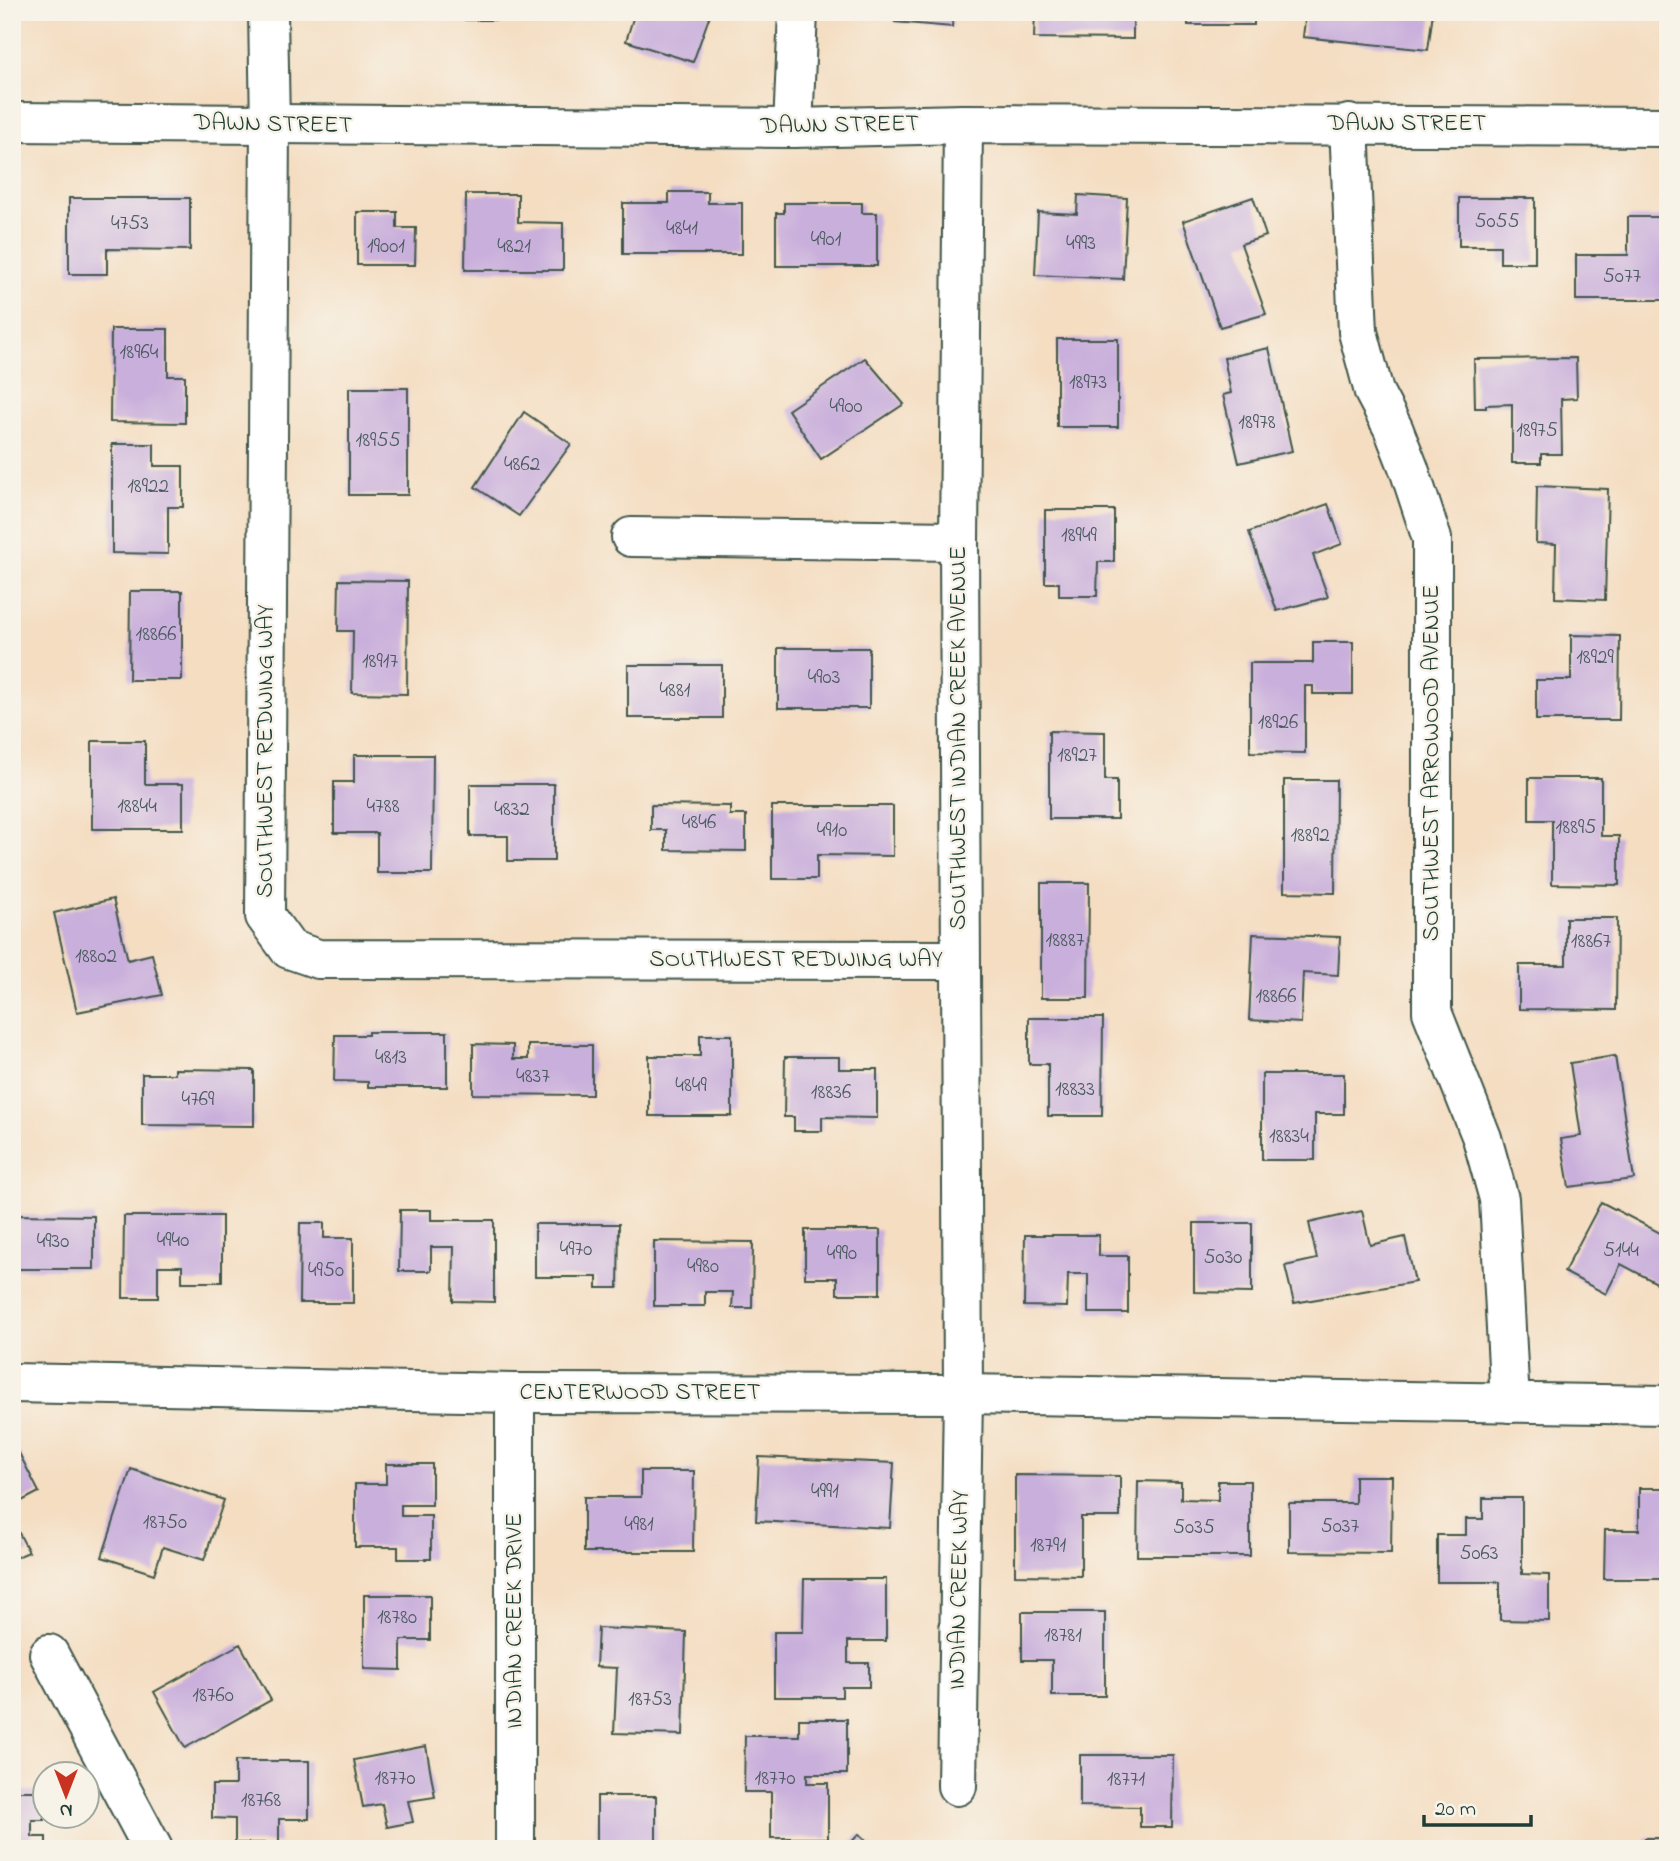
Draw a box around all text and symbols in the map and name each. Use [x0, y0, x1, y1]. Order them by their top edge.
street label: DAWN STREET [192, 106, 353, 144]
street label: DAWN STREET [759, 107, 920, 145]
street label: DAWN STREET [1327, 107, 1486, 142]
house number: 5055 [1474, 207, 1520, 237]
house number: 4753 [111, 209, 149, 239]
house number: 4841 [666, 214, 698, 244]
house number: 4901 [811, 225, 842, 255]
house number: 4993 [1066, 229, 1096, 259]
house number: 19001 [367, 232, 405, 262]
house number: 4821 [497, 232, 531, 262]
house number: 5077 [1603, 262, 1642, 292]
house number: 18964 [120, 338, 159, 368]
house number: 18973 [1069, 368, 1107, 398]
house number: 4900 [829, 392, 863, 422]
house number: 18978 [1238, 408, 1276, 438]
house number: 18975 [1516, 416, 1558, 446]
house number: 18955 [356, 426, 400, 456]
house number: 4862 [504, 450, 540, 480]
house number: 18922 [127, 472, 169, 502]
house number: 18949 [1061, 521, 1098, 551]
street label: SOUTHWEST INDIAN CREEK AVENUE [942, 546, 977, 930]
street label: SOUTHWEST ARROWOOD AVENUE [1415, 585, 1450, 941]
street label: SOUTHWEST REDWING WAY [249, 604, 284, 898]
house number: 18866 [136, 620, 176, 650]
house number: 18929 [1576, 643, 1614, 673]
house number: 18917 [362, 647, 398, 677]
house number: 4903 [808, 663, 840, 693]
house number: 4881 [659, 676, 691, 706]
house number: 18926 [1258, 708, 1298, 738]
house number: 18927 [1057, 741, 1097, 771]
house number: 18844 [117, 792, 157, 822]
house number: 4788 [366, 792, 400, 822]
house number: 4832 [494, 795, 530, 825]
house number: 4846 [682, 808, 716, 838]
house number: 18895 [1556, 813, 1596, 843]
house number: 4910 [817, 816, 847, 846]
house number: 18892 [1290, 821, 1330, 851]
house number: 18887 [1046, 926, 1085, 956]
house number: 18867 [1571, 927, 1612, 957]
house number: 18802 [75, 942, 117, 972]
street label: SOUTHWEST REDWING WAY [649, 943, 943, 978]
house number: 18866 [1256, 982, 1296, 1012]
house number: 4813 [375, 1043, 407, 1073]
house number: 4837 [516, 1062, 550, 1092]
house number: 4849 [675, 1071, 707, 1101]
house number: 18833 [1055, 1075, 1095, 1105]
house number: 18836 [811, 1078, 851, 1108]
house number: 4769 [182, 1085, 215, 1115]
house number: 18834 [1269, 1122, 1309, 1152]
house number: 4940 [157, 1226, 189, 1256]
house number: 4930 [37, 1227, 69, 1257]
house number: 4970 [560, 1235, 592, 1265]
house number: 5144 [1603, 1236, 1639, 1266]
house number: 4990 [827, 1239, 857, 1269]
house number: 5030 [1204, 1243, 1242, 1273]
house number: 4980 [687, 1252, 719, 1282]
house number: 4950 [308, 1256, 344, 1286]
street label: CENTERWOOD STREET [519, 1376, 761, 1411]
house number: 4991 [811, 1477, 839, 1507]
street label: INDIAN CREEK WAY [941, 1490, 979, 1690]
house number: 18750 [143, 1508, 187, 1538]
house number: 4981 [624, 1510, 654, 1540]
house number: 5037 [1321, 1512, 1360, 1542]
street label: INDIAN CREEK DRIVE [498, 1513, 533, 1729]
house number: 5035 [1173, 1513, 1215, 1543]
house number: 18791 [1030, 1531, 1066, 1561]
house number: 5063 [1460, 1539, 1499, 1569]
house number: 18780 [377, 1603, 417, 1633]
house number: 18781 [1044, 1621, 1082, 1651]
house number: 18760 [192, 1681, 234, 1711]
house number: 18753 [628, 1685, 672, 1715]
north arrow [32, 1759, 102, 1829]
house number: 18770 [375, 1764, 415, 1794]
house number: 18770 [755, 1764, 795, 1794]
house number: 18771 [1107, 1765, 1146, 1795]
scale bar [1424, 1784, 1531, 1828]
house number: 18768 [241, 1786, 281, 1816]
text: 20 m [1435, 1795, 1476, 1825]
text: N [59, 1796, 72, 1823]

